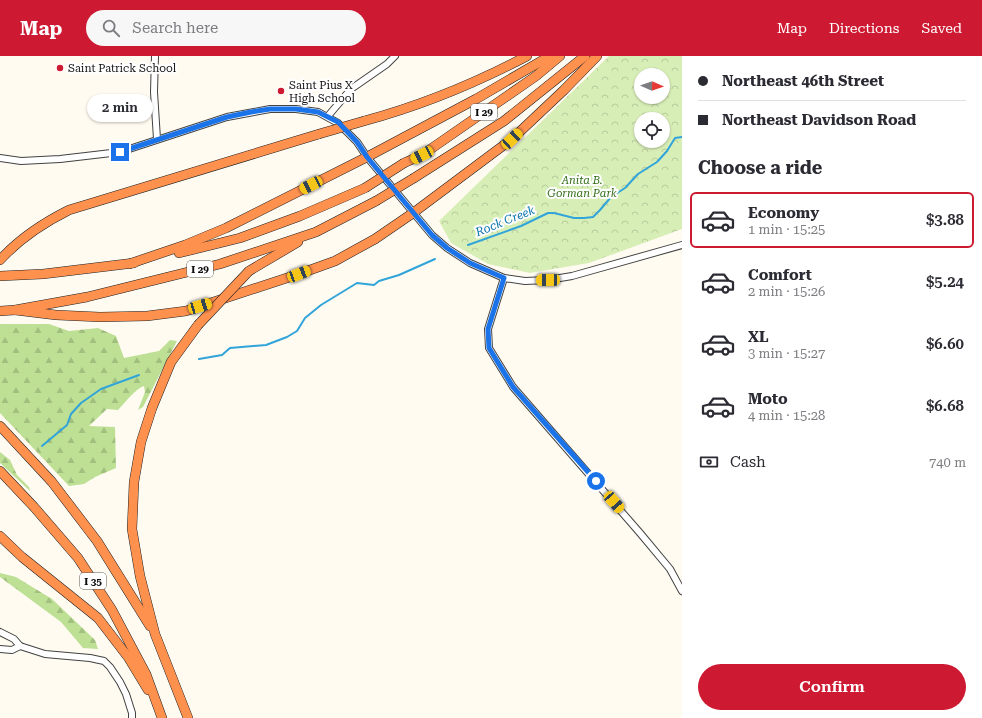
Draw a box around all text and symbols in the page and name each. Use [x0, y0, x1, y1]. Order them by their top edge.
search box [86, 10, 366, 46]
text: Map [20, 17, 62, 40]
icon: search [100, 17, 122, 39]
text: Search here [132, 19, 218, 37]
text: Map [777, 20, 807, 36]
text: Directions [829, 20, 899, 36]
text: Saved [921, 20, 962, 36]
place label: Saint Patrick School [68, 62, 177, 75]
marker: Saint Patrick School [55, 63, 65, 73]
north arrow [634, 68, 670, 104]
map controls [634, 68, 670, 148]
text: Northeast 46th Street [722, 72, 884, 90]
place label: Saint Pius X High School [289, 79, 356, 105]
marker: Saint Pius X High School [276, 86, 286, 96]
callout: 2 min [87, 94, 153, 122]
text: 2 min [102, 100, 138, 115]
road number: I 29 [471, 104, 497, 120]
text: Northeast Davidson Road [722, 111, 916, 129]
button: locate [634, 112, 670, 148]
car [499, 126, 525, 152]
route end [111, 143, 129, 161]
car [409, 144, 435, 166]
text: Choose a ride [698, 157, 822, 178]
car [298, 174, 324, 196]
park label: Anita B. Gorman Park [547, 174, 617, 200]
icon: car [700, 202, 736, 238]
water label: Rock Creek [472, 203, 537, 240]
text: Economy [748, 204, 819, 222]
text: $3.88 [926, 211, 964, 229]
text: 1 min · 15:25 [748, 222, 825, 237]
road number: I 29 [187, 261, 213, 277]
car [286, 264, 312, 284]
icon: car [700, 264, 736, 300]
text: Comfort [748, 266, 812, 284]
text: $5.24 [926, 273, 964, 291]
car [536, 274, 560, 286]
text: 2 min · 15:26 [748, 284, 825, 299]
car [187, 297, 213, 315]
icon: car [700, 326, 736, 362]
text: XL [748, 328, 769, 346]
text: $6.60 [926, 335, 964, 353]
text: 3 min · 15:27 [748, 346, 825, 361]
icon: car [700, 388, 736, 424]
text: Moto [748, 390, 788, 408]
text: $6.68 [926, 397, 964, 415]
text: 4 min · 15:28 [748, 408, 825, 423]
icon: cash [698, 451, 720, 473]
text: Cash [730, 453, 766, 471]
text: 740 m [929, 455, 966, 470]
route start [587, 472, 605, 490]
car [602, 489, 626, 515]
road number: I 35 [80, 573, 106, 589]
button: Confirm [698, 664, 966, 710]

